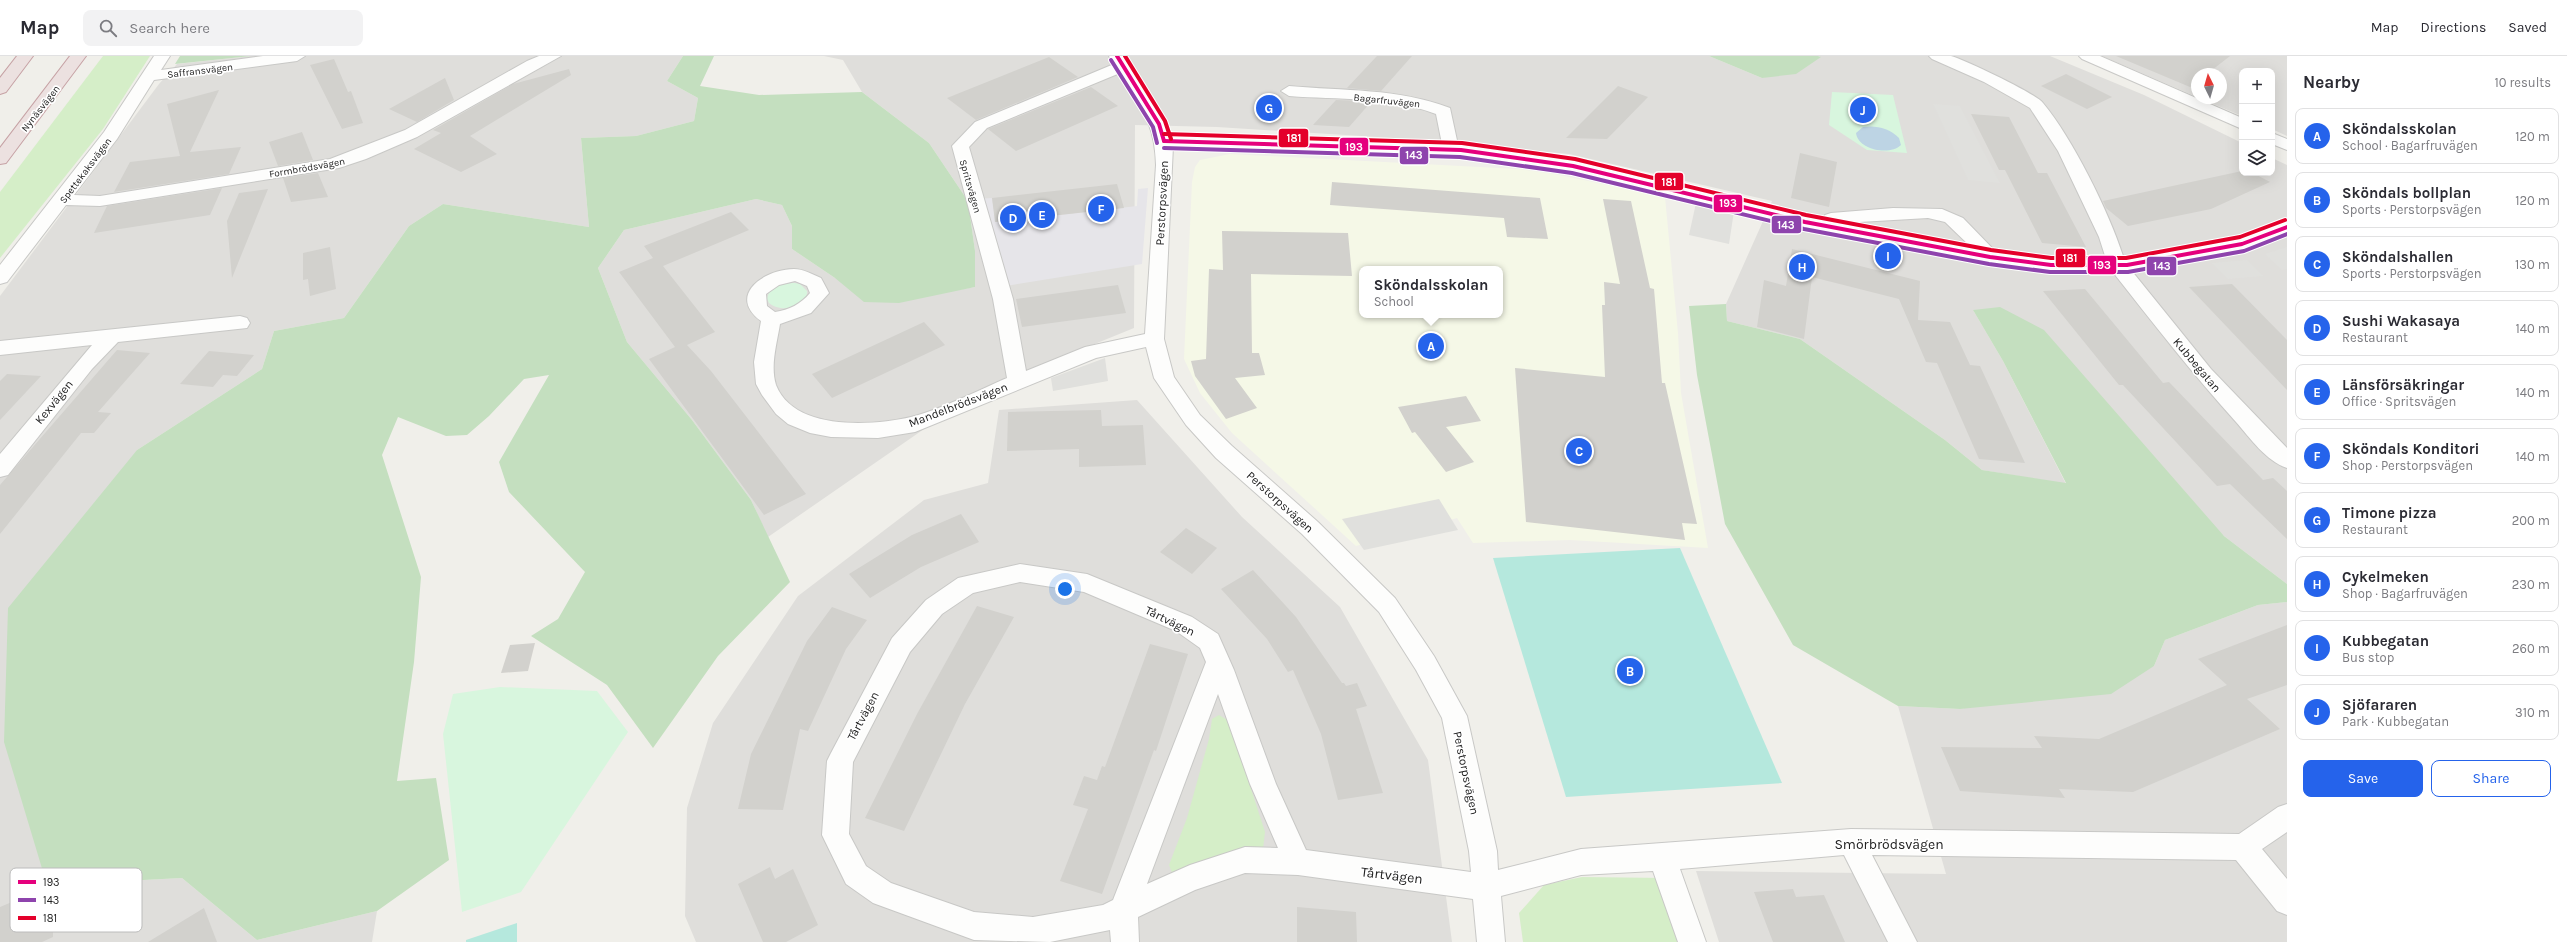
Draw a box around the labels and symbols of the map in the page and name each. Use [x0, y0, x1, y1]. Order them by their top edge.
street label: Saffransvägen [167, 61, 234, 81]
north arrow [2191, 68, 2227, 104]
street label: Nynäsvägen [19, 83, 63, 134]
street label: Bagarfruvägen [1353, 92, 1421, 110]
pin: G [1256, 93, 1282, 123]
pin: J [1850, 95, 1876, 125]
line badge: 181 [1278, 128, 1309, 148]
text: 181 [1287, 132, 1301, 145]
street label: Spettekaksvägen [57, 135, 114, 206]
line badge: 193 [1339, 137, 1369, 156]
text: 193 [1345, 141, 1363, 154]
line badge: 143 [1399, 146, 1429, 165]
text: 143 [1405, 149, 1423, 162]
street label: Formbrödsvägen [268, 155, 346, 181]
street label: Spritsvägen [957, 158, 983, 214]
street label: Perstorpsvägen [1153, 160, 1171, 246]
line badge: 181 [1654, 172, 1684, 191]
text: 181 [1662, 176, 1676, 189]
pin: F [1088, 194, 1114, 224]
line badge: 193 [1713, 194, 1743, 213]
text: 193 [1719, 197, 1737, 210]
pin: E [1029, 200, 1055, 230]
pin: D [1000, 203, 1026, 233]
line badge: 143 [1771, 215, 1802, 234]
text: 143 [1777, 219, 1795, 232]
pin: I [1875, 241, 1901, 271]
line badge: 181 [2055, 248, 2086, 268]
pin: H [1789, 252, 1815, 282]
text: 181 [2063, 252, 2077, 265]
line badge: 193 [2087, 255, 2117, 275]
line badge: 143 [2146, 256, 2177, 276]
text: 193 [2093, 259, 2111, 272]
text: 143 [2153, 260, 2171, 273]
pin: A [1418, 331, 1444, 361]
street label: Kubbegatan [2170, 335, 2224, 395]
street label: Kexvägen [32, 377, 76, 427]
street label: Mandelbrödsvägen [907, 380, 1009, 430]
pin: C [1566, 436, 1592, 466]
street label: Perstorpsvägen [1244, 468, 1316, 536]
your location [1055, 579, 1075, 599]
street label: Tårtvägen [1143, 603, 1197, 639]
pin: B [1617, 656, 1643, 686]
street label: Tårtvägen [844, 689, 882, 743]
street label: Perstorpsvägen [1450, 730, 1482, 816]
street label: Smörbrödsvägen [1834, 836, 1944, 853]
street label: Tårtvägen [1360, 863, 1424, 888]
legend [10, 868, 142, 932]
text: 193 [43, 876, 60, 889]
text: 143 [43, 894, 59, 907]
text: 181 [43, 912, 57, 925]

